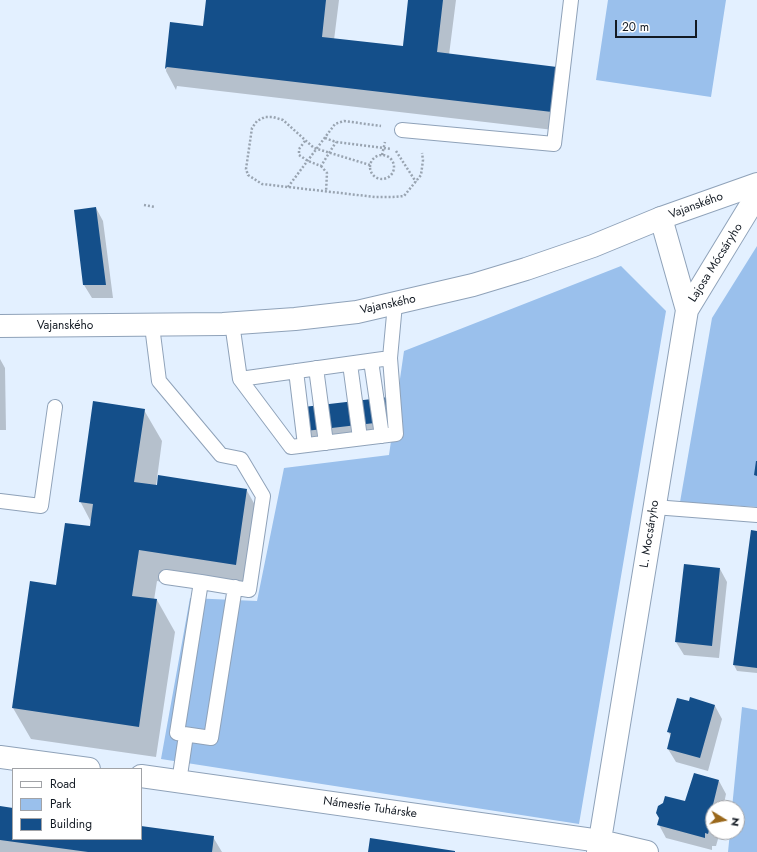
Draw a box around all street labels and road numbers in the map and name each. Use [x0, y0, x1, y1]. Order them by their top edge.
street label: Vajanského [667, 190, 725, 222]
street label: Lajosa Mócsáryho [686, 221, 746, 305]
street label: Vajanského [359, 292, 417, 318]
street label: Vajanského [37, 319, 93, 333]
street label: L. Mocsáryho [638, 499, 662, 569]
street label: Námestie Tuhárske [322, 794, 418, 822]

